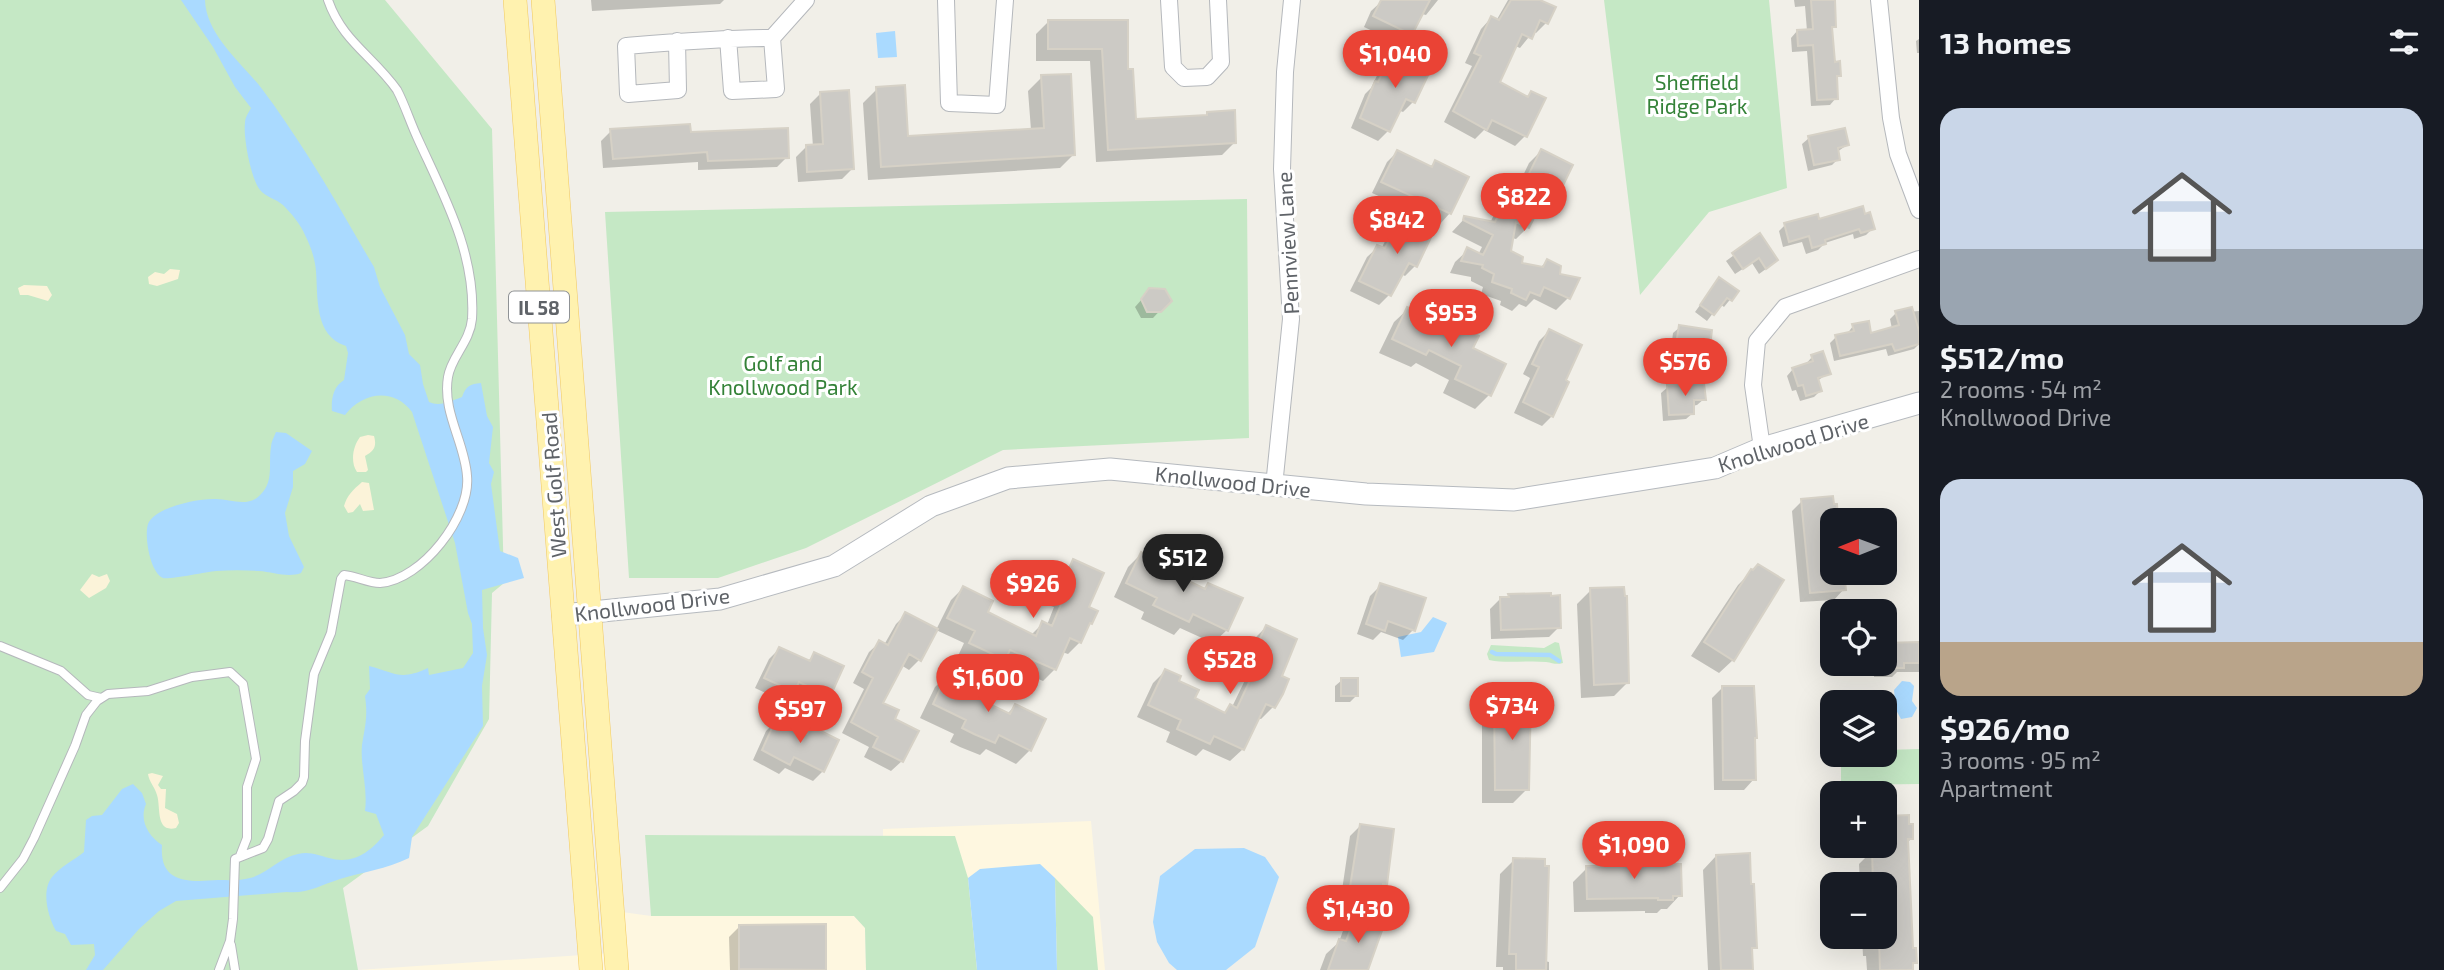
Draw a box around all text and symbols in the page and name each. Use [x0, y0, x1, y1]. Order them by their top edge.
icon: filters [2385, 23, 2423, 61]
text: 13 homes [1940, 24, 2071, 60]
pin: $1,040 [1338, 31, 1452, 90]
text: $1,040 [1359, 39, 1431, 67]
park label: Sheffield Ridge Park [1647, 69, 1748, 118]
icon: home [2119, 154, 2245, 280]
street label: Pennview Lane [1271, 171, 1303, 315]
pin: $822 [1483, 174, 1565, 233]
text: $822 [1497, 182, 1551, 210]
pin: $842 [1356, 196, 1438, 256]
text: $842 [1369, 205, 1425, 233]
pin: $953 [1410, 290, 1492, 349]
road number: IL 58 [509, 292, 569, 322]
text: $953 [1425, 298, 1477, 326]
pin: $576 [1644, 338, 1726, 398]
text: $512/mo [1940, 339, 2064, 375]
text: $576 [1659, 347, 1711, 375]
park label: Golf and Knollwood Park [708, 350, 858, 399]
text: 2 rooms · 54 m² [1940, 375, 2102, 403]
text: Knollwood Drive [1940, 403, 2111, 431]
street label: Knollwood Drive [1715, 407, 1871, 477]
street label: West Golf Road [535, 411, 571, 559]
street label: Knollwood Drive [1154, 460, 1312, 502]
north arrow [1820, 508, 1897, 584]
map controls [1820, 508, 1897, 949]
icon: home [2119, 525, 2245, 651]
pin: $512 [1142, 534, 1224, 594]
text: $512 [1158, 543, 1208, 571]
pin: $926 [992, 560, 1074, 620]
text: $926 [1006, 569, 1060, 597]
street label: Knollwood Drive [573, 582, 731, 626]
button: locate [1820, 599, 1897, 676]
pin: $528 [1189, 636, 1271, 696]
text: $528 [1203, 645, 1257, 673]
pin: $1,600 [931, 654, 1045, 714]
text: $1,600 [952, 663, 1024, 691]
pin: $734 [1471, 682, 1553, 742]
pin: $597 [759, 686, 841, 745]
button: layers [1820, 690, 1897, 767]
text: $734 [1485, 691, 1539, 719]
text: $597 [774, 694, 826, 722]
text: $926/mo [1940, 710, 2070, 746]
text: 3 rooms · 95 m² [1940, 746, 2101, 774]
text: Apartment [1940, 774, 2053, 802]
button: + [1820, 781, 1897, 858]
pin: $1,090 [1577, 822, 1691, 881]
text: $1,090 [1598, 830, 1670, 858]
button: − [1820, 872, 1897, 949]
pin: $1,430 [1301, 886, 1415, 945]
text: $1,430 [1323, 894, 1393, 922]

